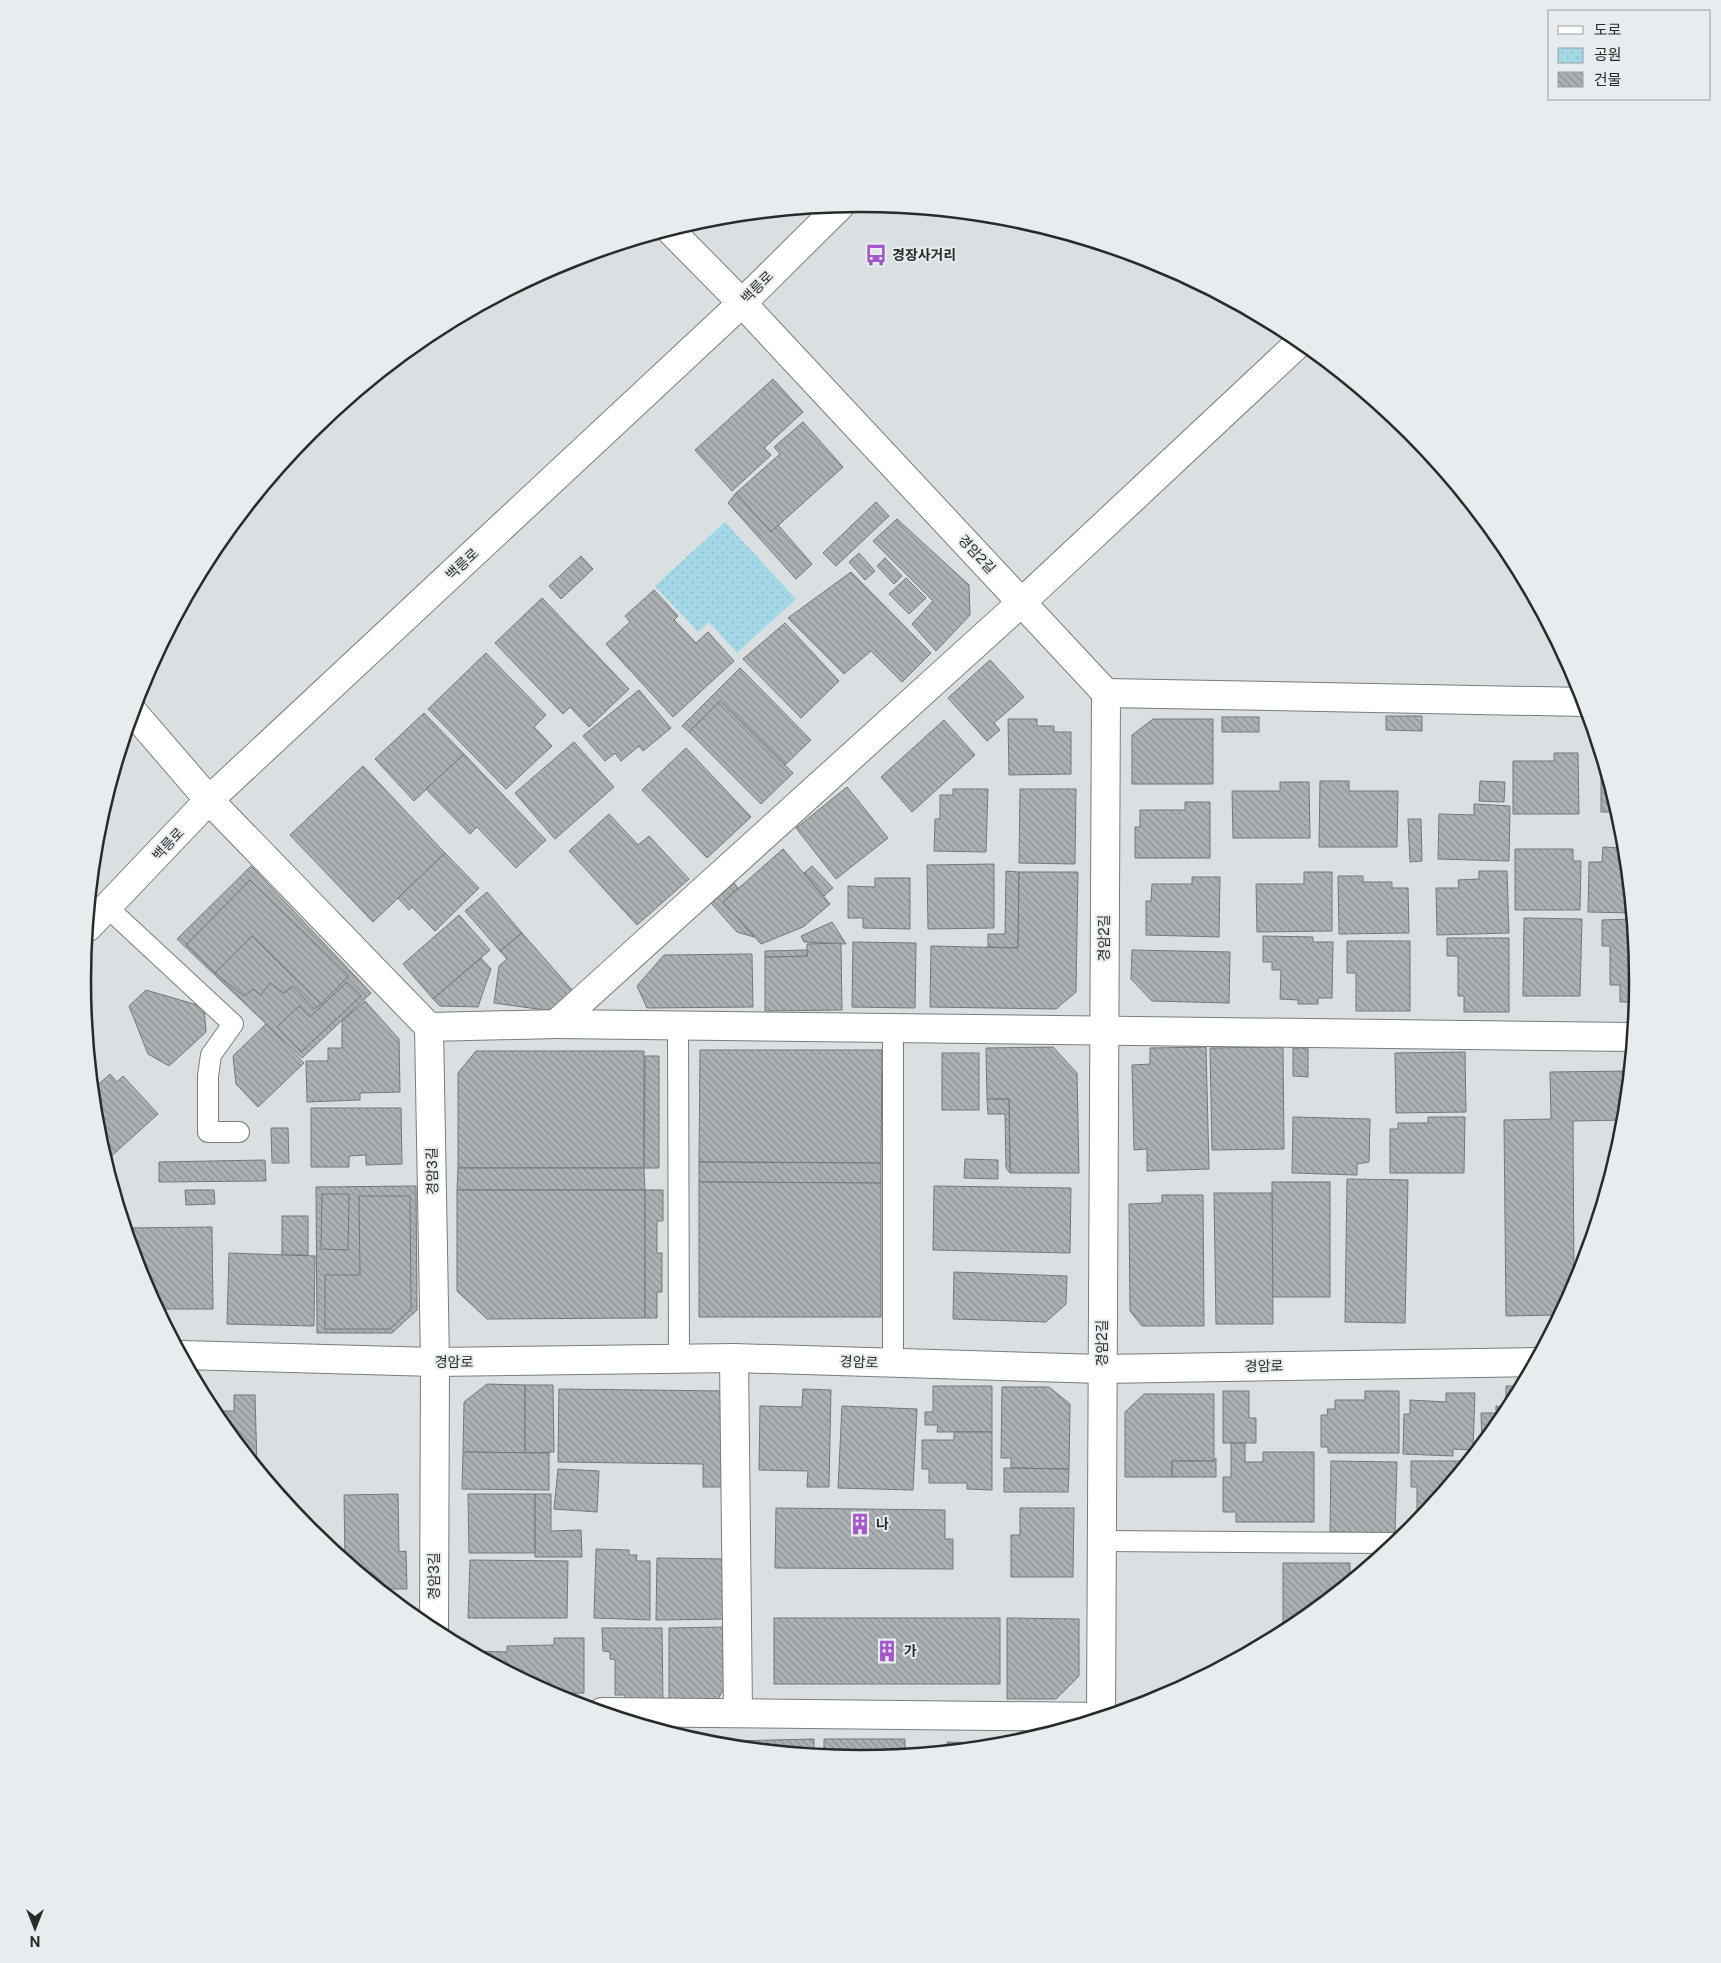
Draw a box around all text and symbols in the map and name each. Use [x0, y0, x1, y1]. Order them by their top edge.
legend [1548, 10, 1711, 100]
text: 도로 [1594, 21, 1622, 38]
text: 공원 [1594, 46, 1622, 63]
text: 건물 [1594, 71, 1622, 88]
bus stop icon: 경장사거리 [863, 242, 889, 268]
place label: 경장사거리 [892, 247, 956, 263]
street label: 백릉로 [738, 268, 776, 306]
street label: 경암2길 [955, 531, 999, 577]
street label: 백릉로 [442, 545, 482, 583]
street label: 백릉로 [149, 824, 187, 864]
street label: 경암2길 [1096, 915, 1112, 961]
street label: 경암3길 [424, 1147, 440, 1195]
street label: 경암2길 [1094, 1320, 1110, 1366]
street label: 경암로 [839, 1353, 879, 1371]
street label: 경암로 [435, 1354, 473, 1370]
street label: 경암로 [1245, 1358, 1284, 1374]
building icon: 나 [847, 1511, 873, 1537]
place label: 나 [876, 1516, 889, 1532]
street label: 경암3길 [426, 1552, 442, 1600]
building icon: 가 [874, 1638, 900, 1664]
place label: 가 [904, 1643, 917, 1659]
north arrow [10, 1903, 60, 1953]
text: N [30, 1933, 40, 1949]

